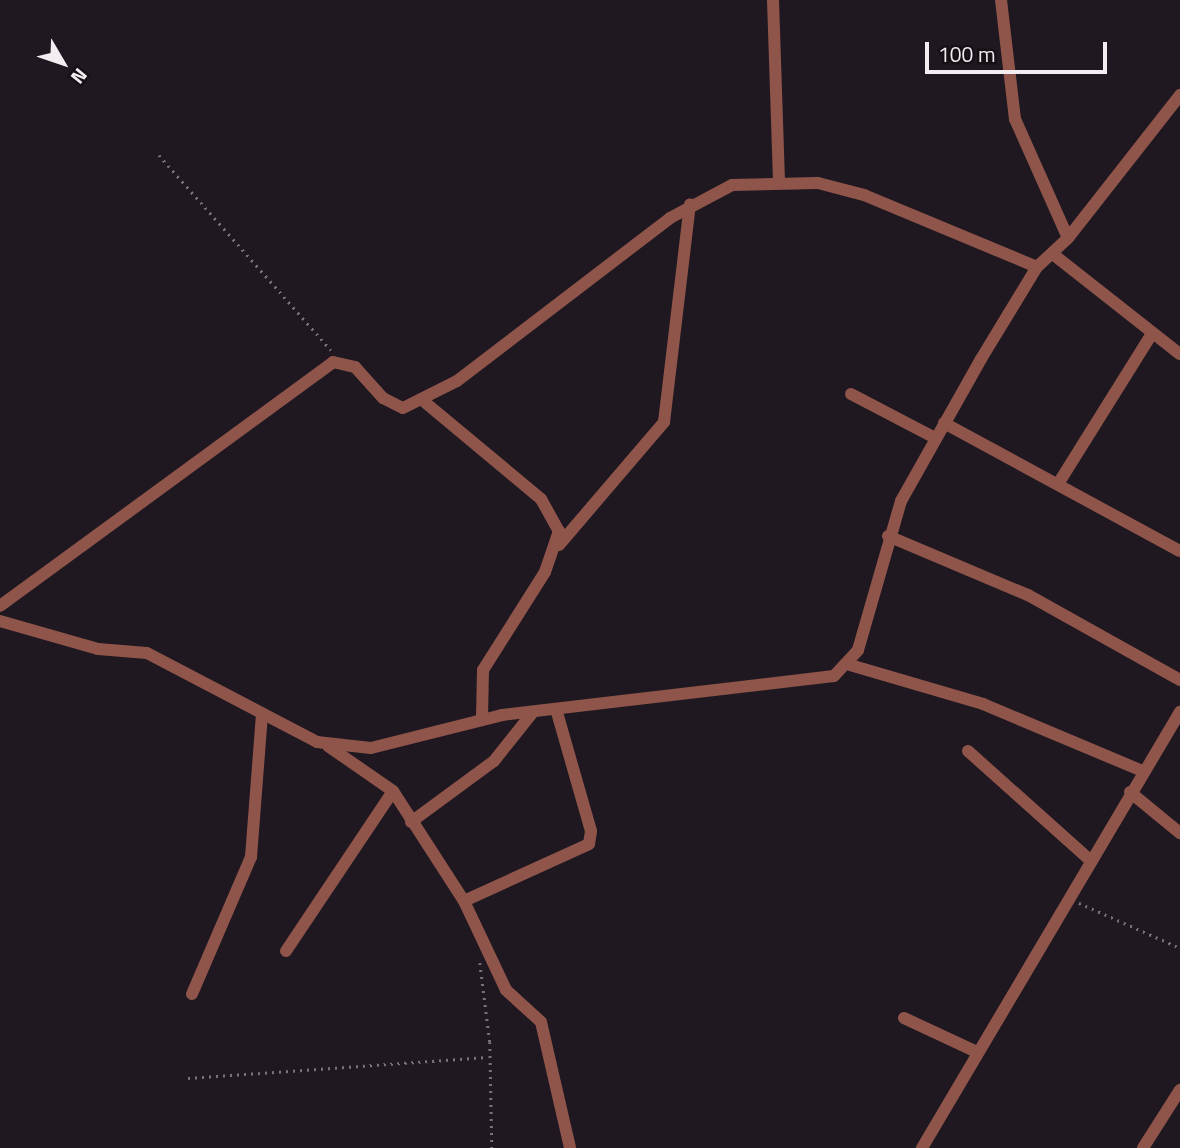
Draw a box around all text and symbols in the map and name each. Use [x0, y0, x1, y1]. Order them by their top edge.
north arrow [28, 28, 98, 98]
scale bar [928, 28, 1110, 72]
text: 100 m [938, 38, 995, 70]
text: N [64, 62, 95, 91]

